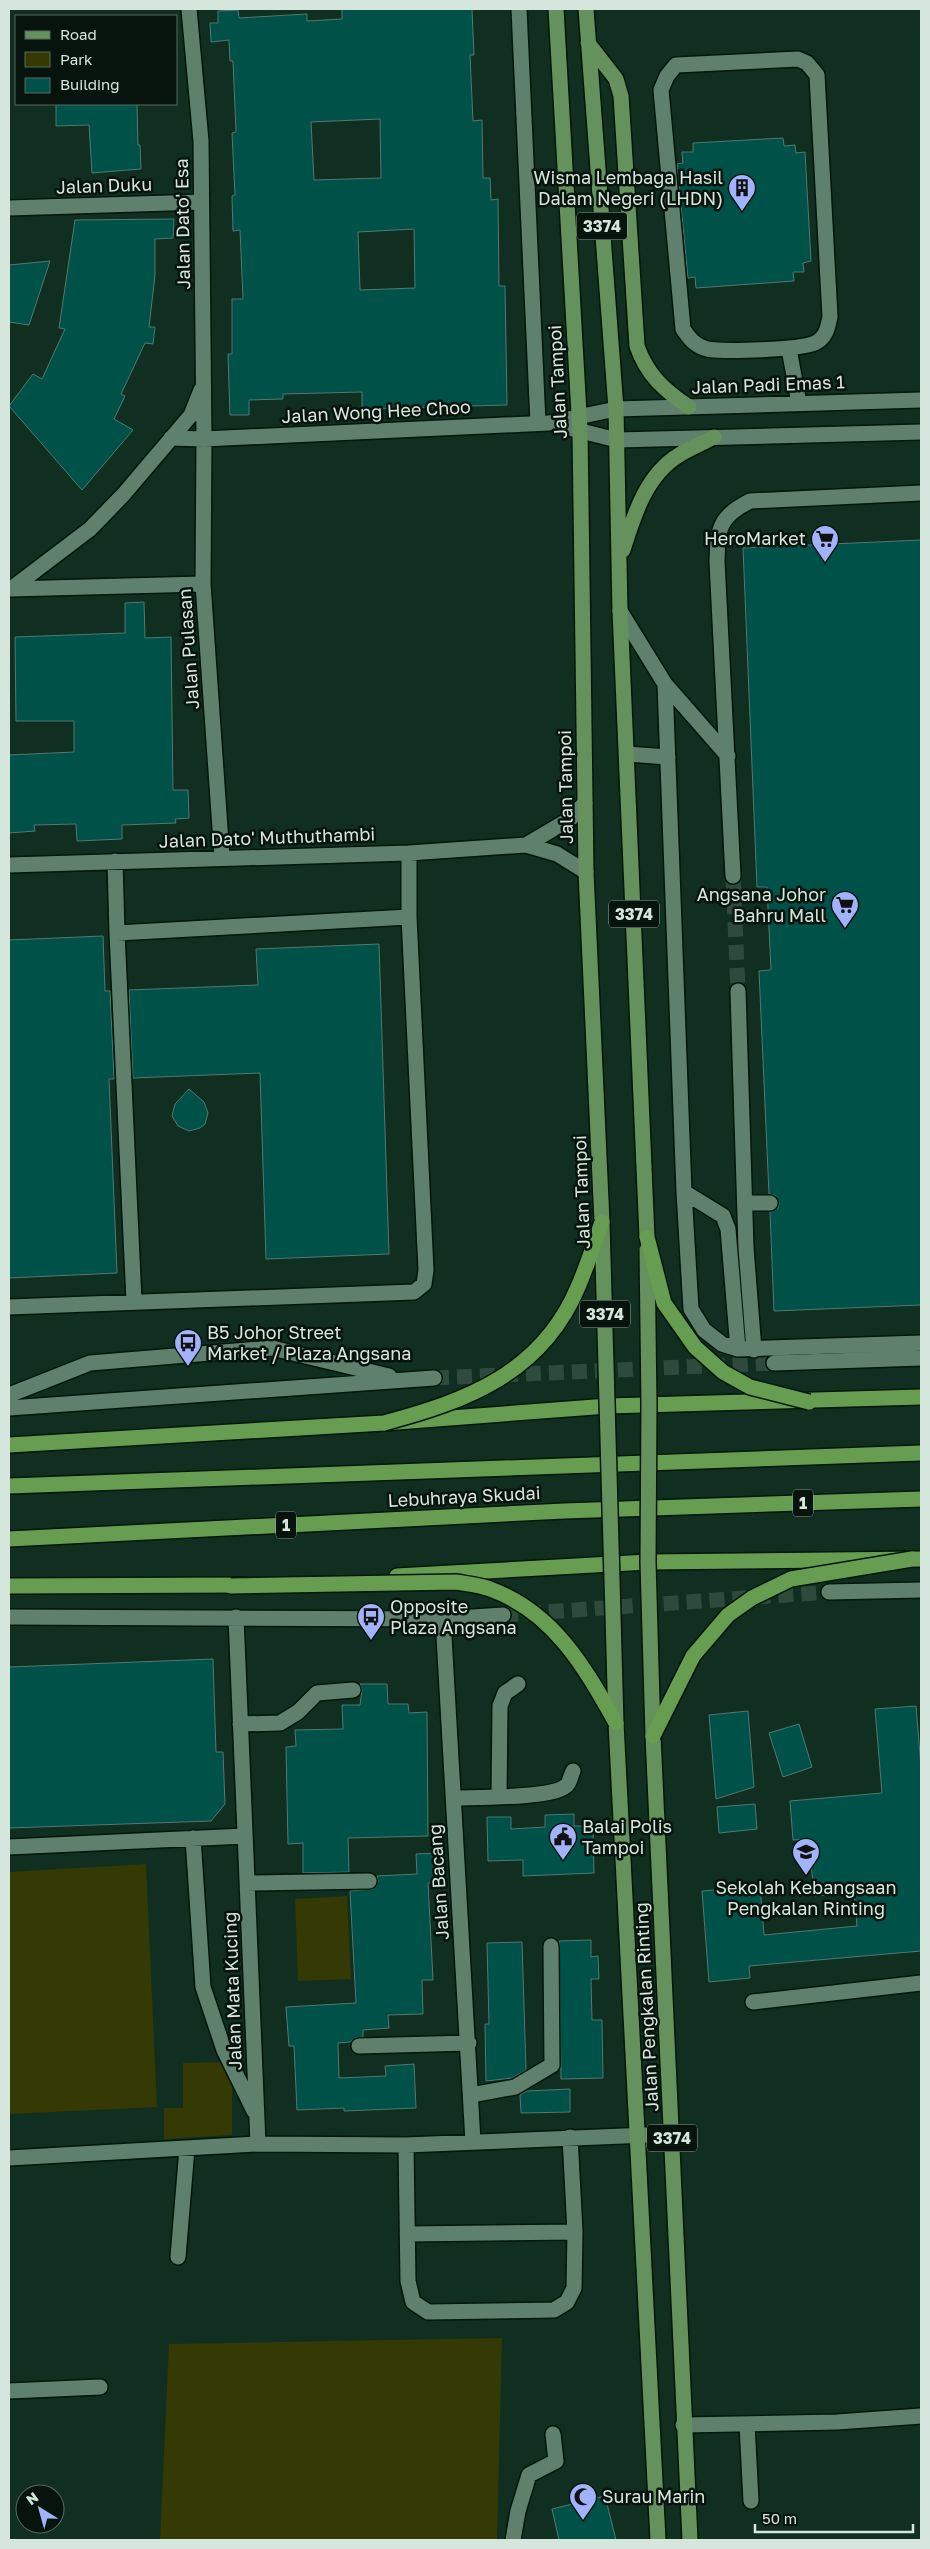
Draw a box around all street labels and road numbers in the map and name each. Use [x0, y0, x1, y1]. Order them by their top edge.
street label: Jalan Dato' Esa [170, 158, 194, 290]
street label: Jalan Duku [56, 172, 152, 198]
road number: 3374 [577, 212, 627, 240]
street label: Jalan Tampoi [543, 325, 571, 440]
street label: Jalan Padi Emas 1 [691, 370, 845, 398]
street label: Jalan Wong Hee Choo [281, 395, 471, 427]
street label: Jalan Pulasan [173, 588, 203, 710]
street label: Jalan Tampoi [553, 730, 577, 844]
street label: Jalan Dato' Muthuthambi [158, 822, 375, 852]
road number: 3374 [609, 901, 659, 928]
street label: Jalan Tampoi [568, 1135, 594, 1249]
road number: 3374 [580, 1300, 630, 1328]
street label: Lebuhraya Skudai [387, 1481, 541, 1511]
road number: 1 [793, 1490, 813, 1516]
road number: 1 [276, 1512, 296, 1538]
street label: Jalan Bacang [423, 1823, 453, 1941]
street label: Jalan Pengkalan Rinting [630, 1902, 662, 2112]
street label: Jalan Mata Kucing [218, 1911, 246, 2071]
road number: 3374 [647, 2124, 697, 2152]

